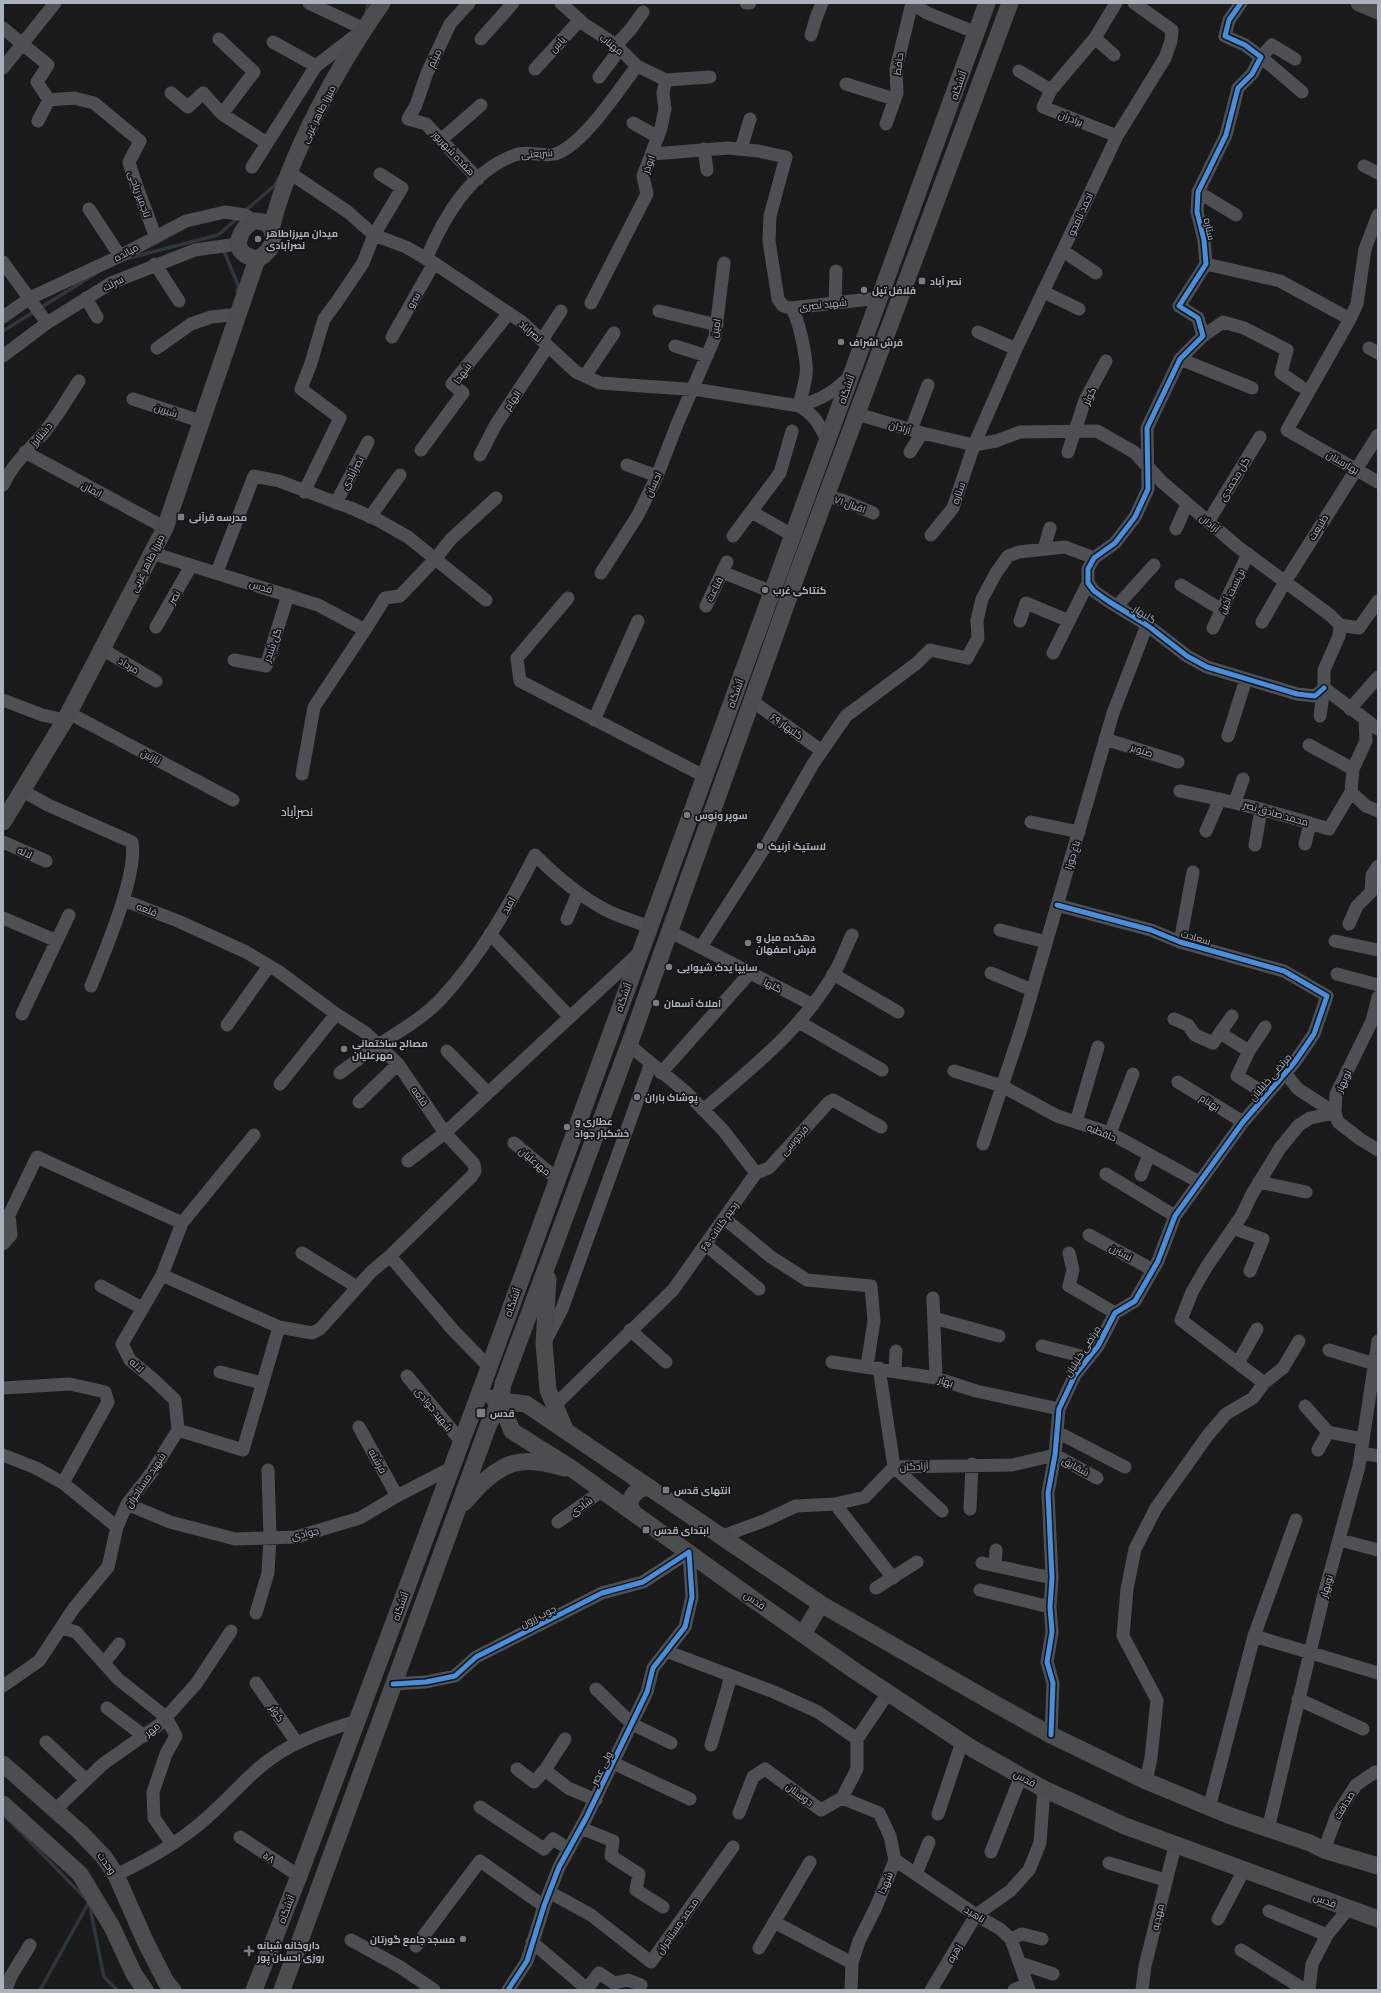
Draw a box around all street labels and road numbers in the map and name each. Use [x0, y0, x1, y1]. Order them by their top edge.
street label: مهتاب [597, 30, 627, 58]
street label: یاس [546, 33, 568, 55]
street label: میثم [424, 46, 445, 70]
street label: حافظ [890, 52, 906, 76]
street label: آتشگاه [946, 68, 970, 101]
street label: میرزا طاهر غربی [297, 83, 339, 145]
street label: برادران [1057, 107, 1085, 129]
street label: هفده شهریور [429, 127, 478, 178]
street label: شریعتی [521, 145, 553, 161]
street label: ابوذر [638, 153, 658, 176]
street label: تاجمیر ریاحی [125, 169, 155, 219]
street label: احمد نامجو [1064, 190, 1096, 238]
street label: ستاره [1201, 216, 1219, 242]
street label: میانده [111, 240, 141, 264]
street label: سرلت [100, 272, 126, 294]
street label: سرو [403, 289, 423, 311]
street label: شهید نصری [798, 295, 848, 313]
street label: نصراباد [516, 317, 546, 345]
street label: امین [706, 317, 724, 339]
street label: شهدا [450, 360, 474, 386]
street label: آتشگاه [834, 372, 858, 405]
street label: کوثر [1079, 385, 1099, 408]
street label: الهام [500, 387, 525, 413]
street label: شیرین [152, 400, 180, 420]
street label: آزادان [887, 417, 913, 437]
street label: دشتابرز [26, 419, 55, 450]
street label: بهارستان [1324, 447, 1362, 477]
street label: نصرآبادی [337, 454, 367, 492]
street label: گل محمدی [1215, 454, 1253, 504]
street label: احسان [641, 469, 665, 499]
street label: ایمان [79, 478, 105, 500]
street label: ستاره [948, 480, 968, 506]
street label: ۷۱ اقبال [832, 492, 868, 516]
street label: آزادان [1197, 511, 1223, 536]
street label: طبیعت [1305, 511, 1331, 543]
street label: میرزا طاهر غربی [126, 532, 168, 594]
street label: بن‌بست آذین [1214, 566, 1248, 616]
street label: قناعت [702, 574, 726, 604]
street label: قدس [248, 576, 274, 596]
street label: نصر [164, 587, 184, 607]
street label: گلبهار [1130, 601, 1159, 627]
street label: گل شبدر [259, 626, 285, 665]
street label: مرداد [116, 653, 142, 677]
street label: آتشگاه [723, 676, 747, 709]
street label: ۶۹ گلبهار [768, 710, 806, 742]
street label: صنوبر [1128, 740, 1155, 760]
street label: نازنین [139, 745, 163, 767]
street label: محمد صادق نصر [1241, 797, 1310, 829]
street label: باغ جوزا [1061, 839, 1083, 871]
street label: لاله [15, 842, 35, 862]
street label: امید [498, 894, 518, 916]
street label: قلعه [135, 899, 159, 919]
street label: سعادت [1180, 926, 1212, 948]
street label: گلها [761, 974, 785, 996]
street label: آتشگاه [611, 980, 635, 1013]
street label: مرتضی خلیلیان [1245, 1050, 1295, 1104]
street label: نوبهار [1331, 1067, 1354, 1095]
street label: قلعه [408, 1083, 432, 1109]
street label: بهنام [1197, 1090, 1223, 1114]
street label: حافظیه [1085, 1120, 1119, 1144]
street label: فردوسی [777, 1122, 811, 1158]
street label: مهرعلیان [516, 1144, 554, 1178]
street label: ۶۵-رحیم کلنات [697, 1199, 742, 1254]
street label: نسترن [1107, 1240, 1135, 1264]
street label: آتشگاه [500, 1285, 524, 1318]
street label: مرتضی خلیلیان [1060, 1323, 1104, 1379]
street label: لاله [127, 1355, 147, 1375]
street label: بهار [936, 1372, 955, 1390]
street label: شهید جوادی [412, 1384, 456, 1434]
street label: فرشته [366, 1446, 390, 1476]
street label: شهید مستاجران [121, 1450, 169, 1510]
street label: شقایق [1060, 1453, 1092, 1479]
street label: آزادگان [899, 1458, 929, 1474]
street label: شادی [567, 1493, 595, 1519]
street label: جوادی [290, 1523, 320, 1543]
street label: نوبهار [1316, 1573, 1336, 1600]
street label: قدس [741, 1588, 769, 1612]
street label: آتشگاه [388, 1589, 412, 1622]
street label: جوب زرون [518, 1601, 558, 1631]
street label: کوثر [266, 1701, 288, 1724]
street label: مهر [141, 1719, 163, 1740]
street label: ولی عصر [586, 1749, 615, 1788]
street label: قدس [1011, 1766, 1039, 1790]
street label: دوستان [783, 1779, 817, 1809]
street label: صداقت [1330, 1788, 1358, 1822]
street label: ۵۸ [260, 1848, 278, 1866]
street label: وحدت [94, 1849, 120, 1877]
street label: شهدا [874, 1870, 896, 1896]
street label: قدس [1312, 1889, 1338, 1911]
street label: آتشگاه [274, 1892, 298, 1925]
street label: محمد مستاجران [653, 1895, 701, 1957]
street label: ناهید [962, 1902, 988, 1926]
street label: مهدیه [1147, 1902, 1167, 1932]
street label: زهره [943, 1941, 965, 1965]

